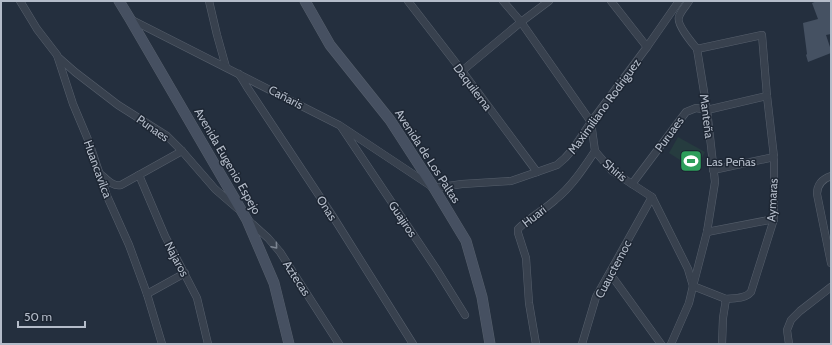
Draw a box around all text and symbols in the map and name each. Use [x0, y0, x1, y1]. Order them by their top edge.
street label: Maximiliano Rodriguez [564, 55, 644, 157]
street label: Daquilema [450, 60, 496, 114]
street label: Cañaris [266, 82, 306, 112]
street label: Manteña [697, 93, 717, 139]
street label: Avenida Eugenio Espejo [191, 105, 265, 217]
street label: Avenida de Los Paltas [392, 106, 464, 206]
street label: Punaes [134, 111, 172, 145]
street label: Puruaes [651, 113, 687, 155]
street label: Huancavilca [81, 138, 115, 200]
sports icon: Las Peñas [678, 148, 704, 174]
place label: Las Peñas [706, 154, 756, 169]
street label: Shiris [600, 155, 630, 185]
street label: Aymaras [763, 178, 781, 222]
street label: Onas [313, 193, 341, 223]
street label: Guajiros [386, 198, 421, 240]
street label: Huari [519, 202, 549, 230]
street label: Cuauctemoc [591, 237, 635, 301]
street label: Najaros [162, 239, 192, 279]
one-way arrow [271, 242, 278, 249]
street label: Aztecas [280, 257, 314, 299]
scale bar [18, 303, 85, 329]
text: 50 m [24, 309, 52, 324]

